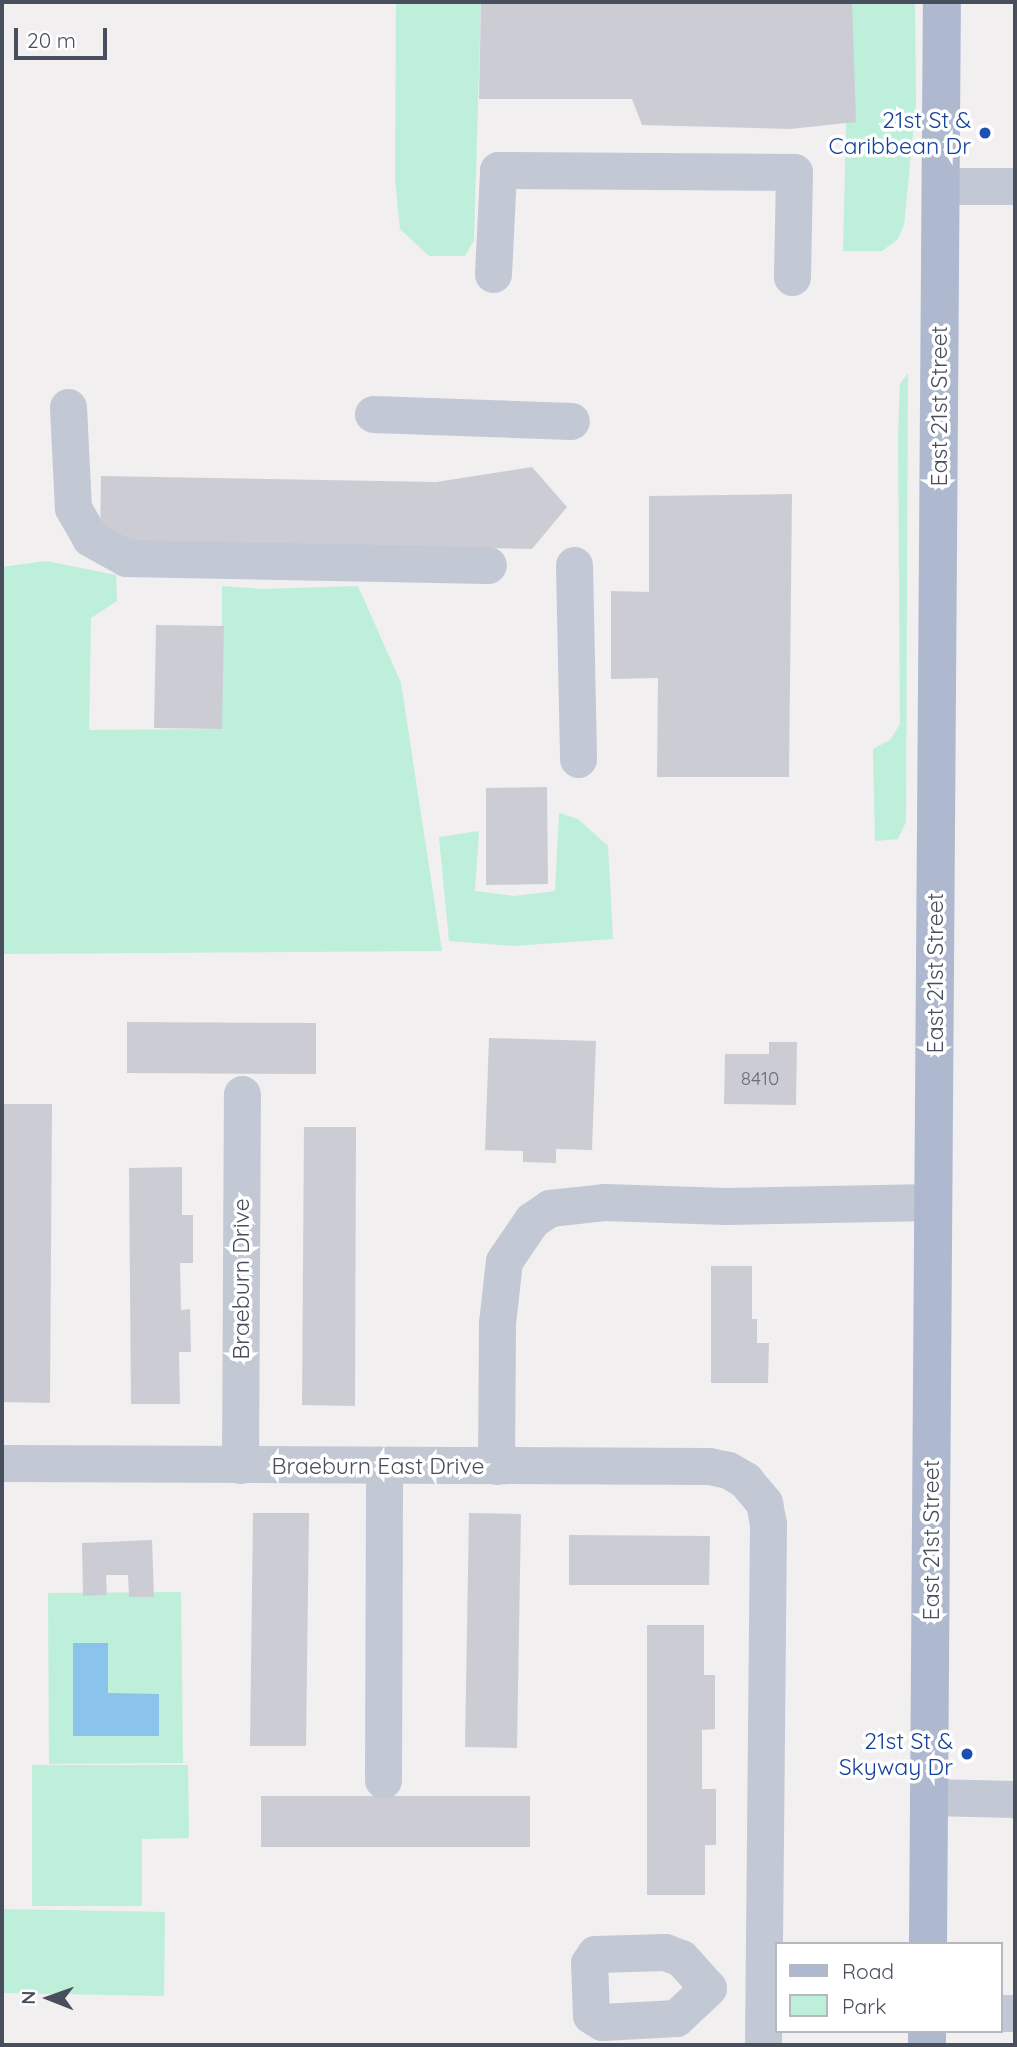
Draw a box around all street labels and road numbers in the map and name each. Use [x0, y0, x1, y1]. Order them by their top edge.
street label: East 21st Street [925, 326, 953, 486]
street label: East 21st Street [921, 893, 949, 1053]
street label: Braeburn Drive [227, 1198, 255, 1360]
street label: Braeburn East Drive [271, 1452, 485, 1480]
street label: East 21st Street [917, 1460, 945, 1620]

